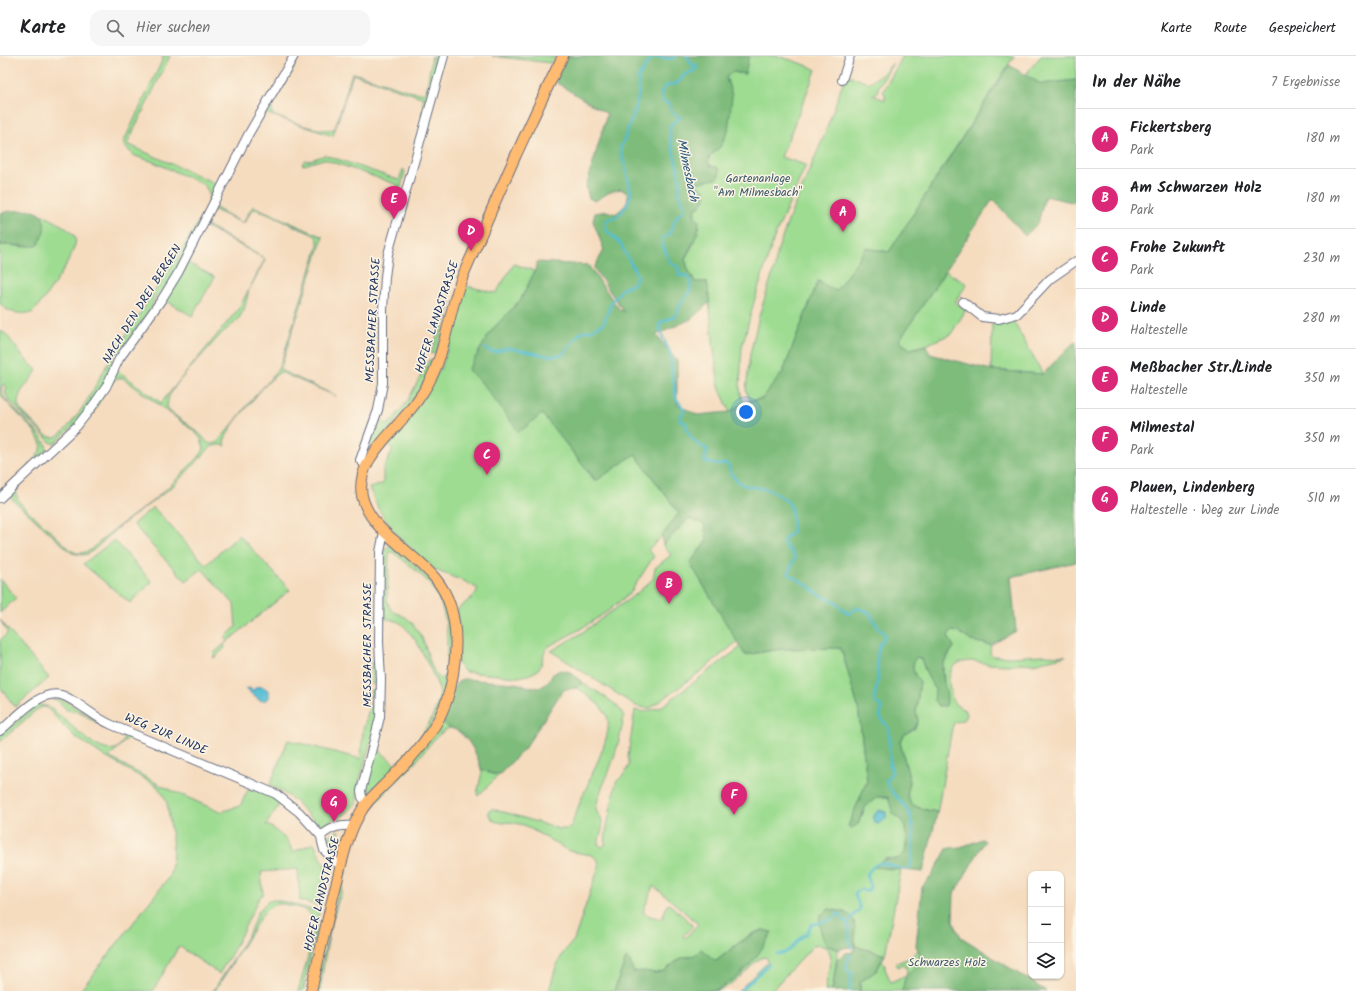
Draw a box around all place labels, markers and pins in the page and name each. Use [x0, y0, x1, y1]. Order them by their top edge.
pin: E [381, 186, 407, 219]
pin: A [830, 199, 856, 232]
pin: D [458, 218, 484, 251]
pin: C [474, 442, 500, 475]
pin: B [656, 571, 682, 604]
pin: F [721, 782, 747, 815]
pin: G [321, 789, 347, 822]

